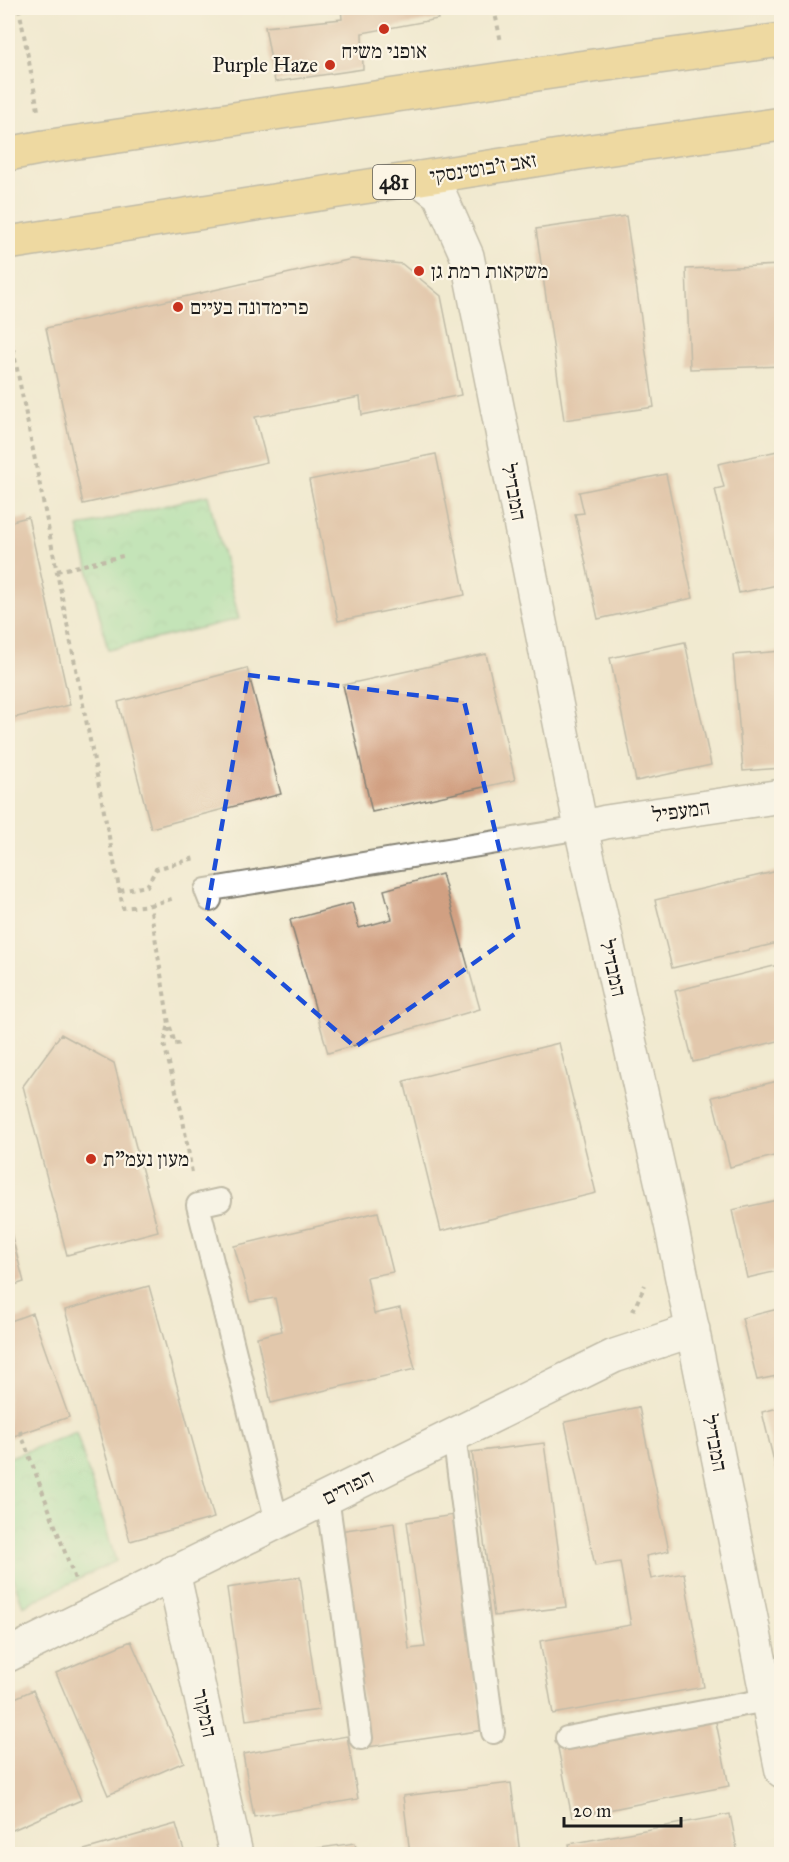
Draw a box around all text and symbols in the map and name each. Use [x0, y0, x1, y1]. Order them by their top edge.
marker: אופני משיח [377, 22, 391, 36]
place label: אופני משיח [341, 38, 427, 64]
place label: Purple Haze [212, 52, 318, 78]
marker: Purple Haze [323, 58, 337, 72]
street label: זאב ז'בוטינסקי [428, 147, 538, 189]
road number: 481 [373, 165, 415, 199]
place label: משקאות רמת גן [431, 258, 548, 284]
marker: משקאות רמת גן [412, 264, 426, 278]
place label: פרימדונה בעיים [190, 294, 309, 320]
marker: פרימדונה בעיים [171, 300, 185, 314]
street label: המבדיל [496, 461, 532, 523]
street label: המעפיל [650, 794, 712, 828]
street label: המבדיל [594, 937, 632, 999]
place label: מעון נעמ"ת [103, 1146, 189, 1172]
marker: מעון נעמ"ת [84, 1152, 98, 1166]
street label: המבדיל [697, 1412, 733, 1474]
street label: הפודים [318, 1463, 378, 1511]
street label: המקור [187, 1686, 223, 1740]
scale bar [564, 1790, 681, 1828]
text: 20 m [573, 1800, 611, 1822]

